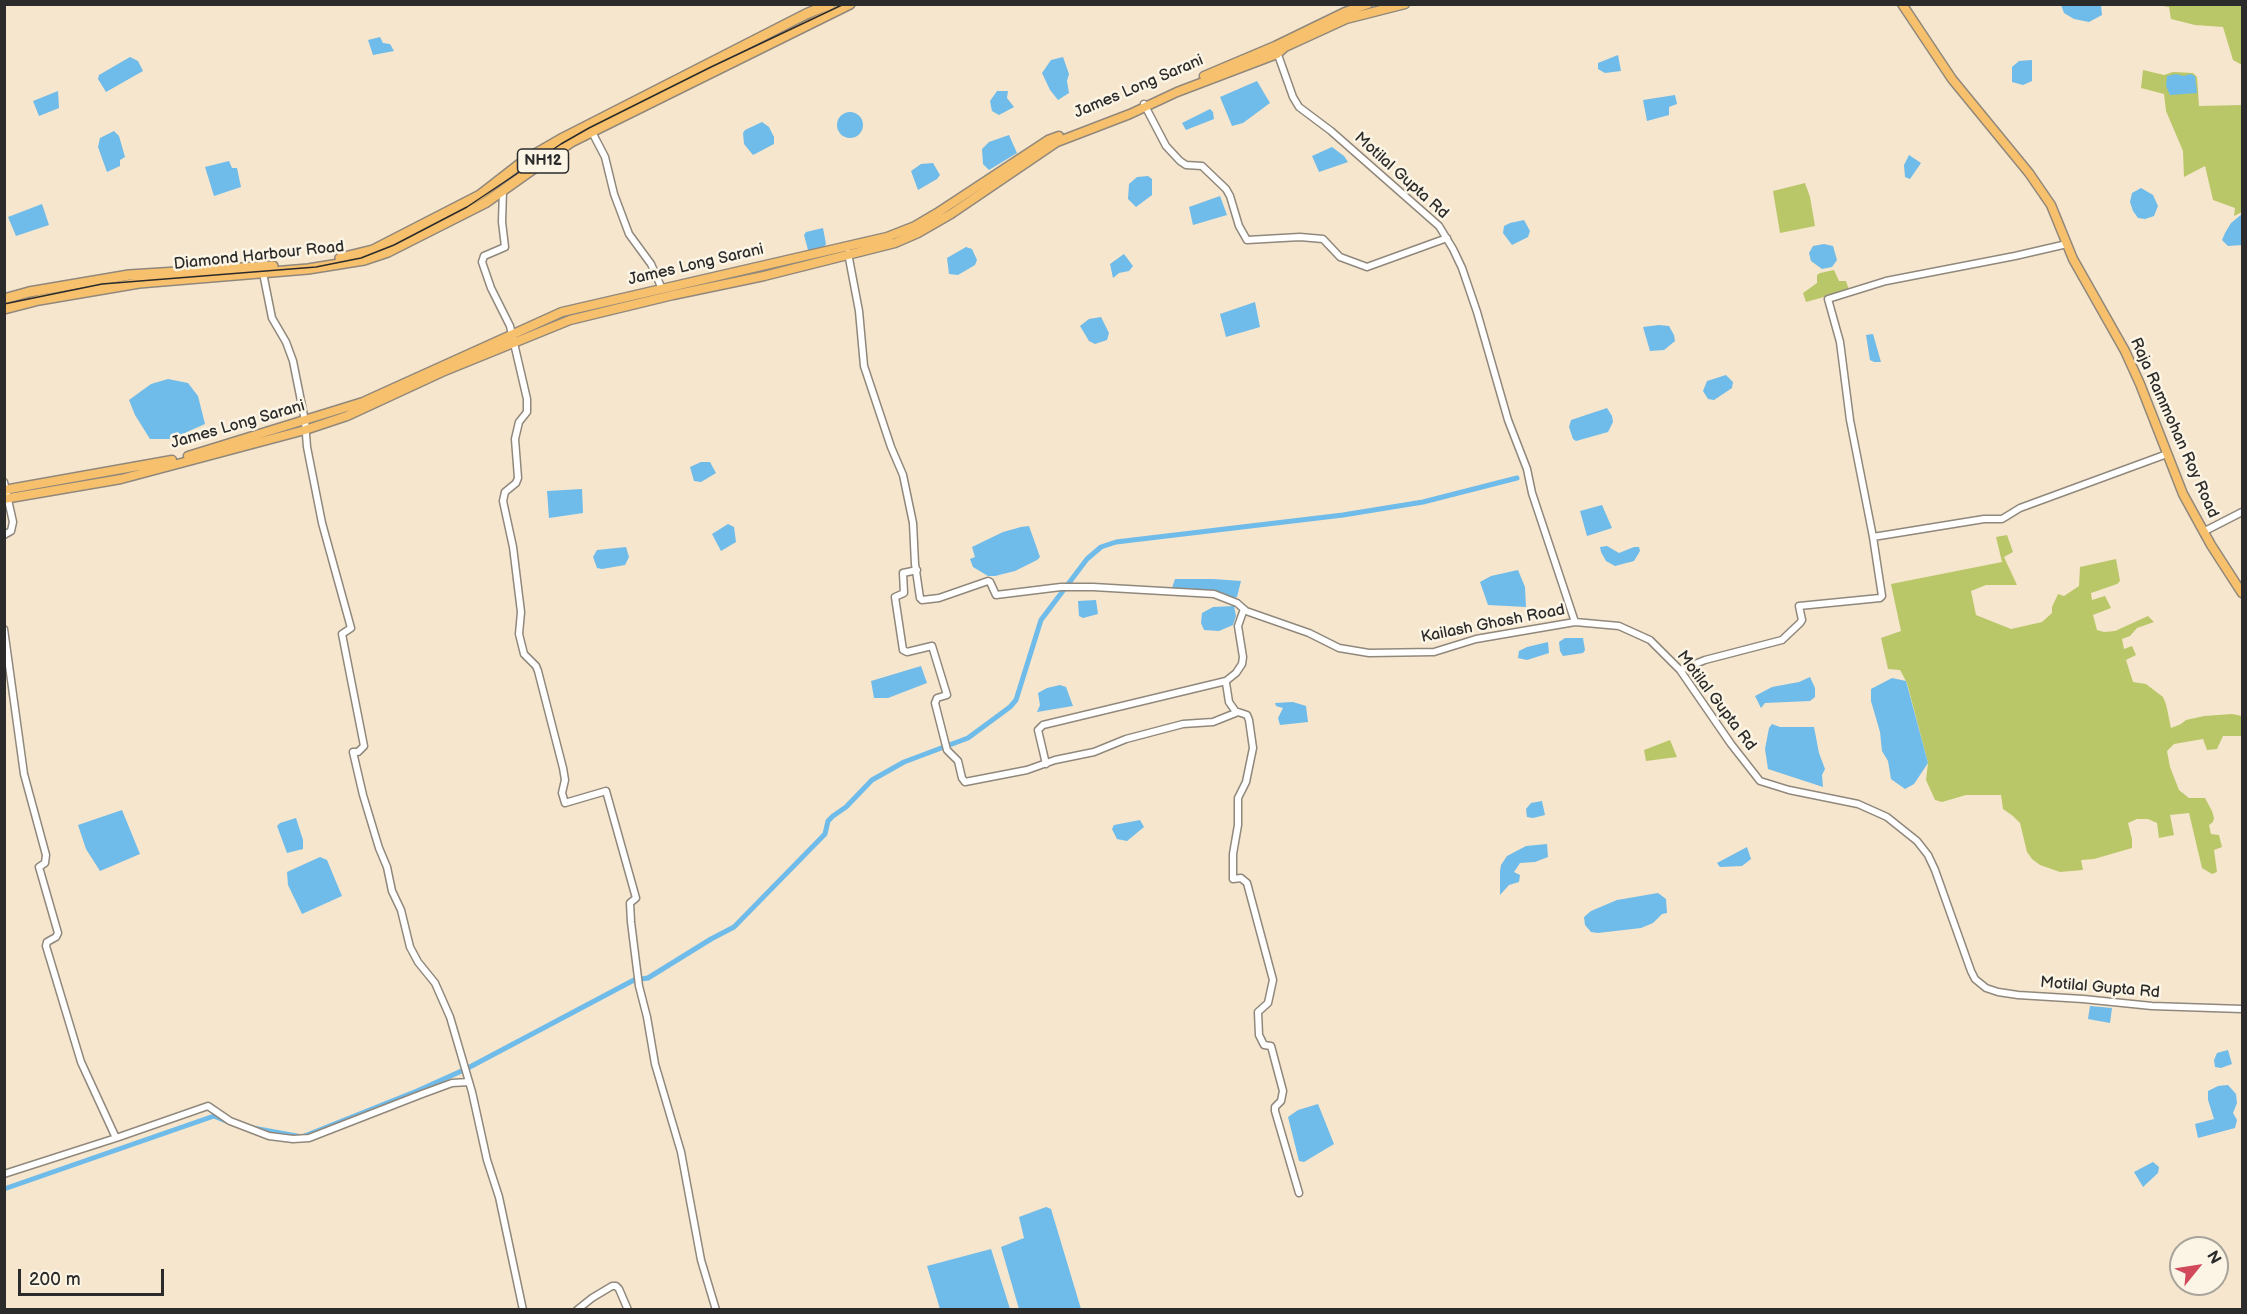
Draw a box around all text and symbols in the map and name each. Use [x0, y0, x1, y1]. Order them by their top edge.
street label: James Long Sarani [1072, 51, 1206, 123]
street label: Motilal Gupta Rd [1350, 129, 1452, 223]
road number: NH12 [518, 149, 568, 173]
street label: Diamond Harbour Road [173, 237, 345, 275]
street label: James Long Sarani [626, 240, 766, 290]
street label: Raja Rammohan Roy Road [2126, 335, 2222, 521]
street label: James Long Sarani [169, 397, 307, 453]
street label: Kailash Ghosh Road [1419, 601, 1567, 647]
street label: Motilal Gupta Rd [1672, 647, 1760, 755]
street label: Motilal Gupta Rd [2039, 973, 2161, 1003]
north arrow [2169, 1236, 2229, 1296]
text: N [2202, 1248, 2225, 1268]
scale bar [21, 1257, 166, 1295]
text: 200 m [29, 1269, 81, 1290]

